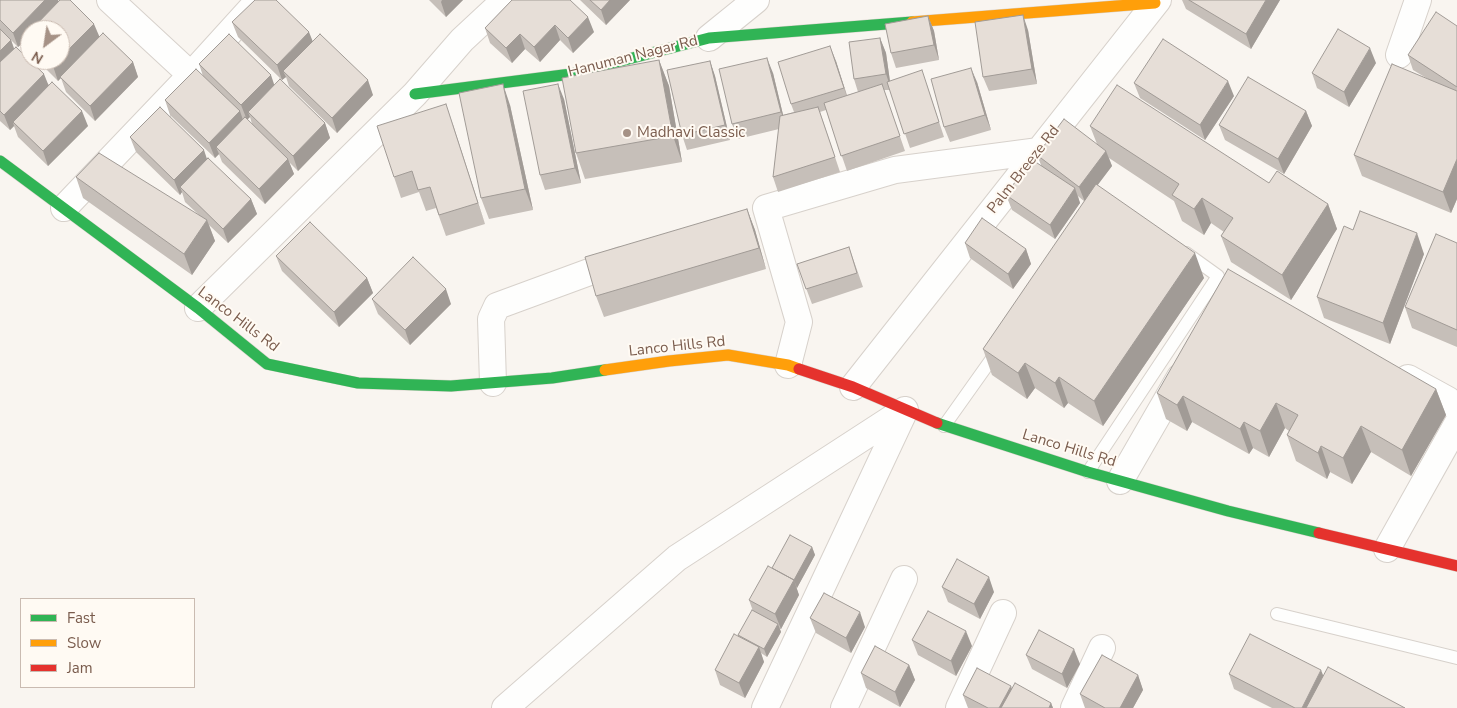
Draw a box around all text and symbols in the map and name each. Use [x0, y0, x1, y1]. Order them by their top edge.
north arrow [20, 20, 70, 70]
street label: Hanuman Nagar Rd [566, 32, 700, 82]
text: N [28, 47, 47, 68]
street label: Palm Breeze Rd [984, 122, 1064, 218]
place label: Madhavi Classic [637, 124, 745, 142]
marker: Madhavi Classic [621, 127, 633, 139]
street label: Lanco Hills Rd [194, 284, 282, 356]
street label: Lanco Hills Rd [628, 333, 726, 361]
street label: Lanco Hills Rd [1020, 426, 1118, 472]
legend [20, 598, 195, 688]
text: Fast [67, 608, 95, 628]
text: Slow [67, 633, 101, 653]
text: Jam [67, 658, 93, 678]

